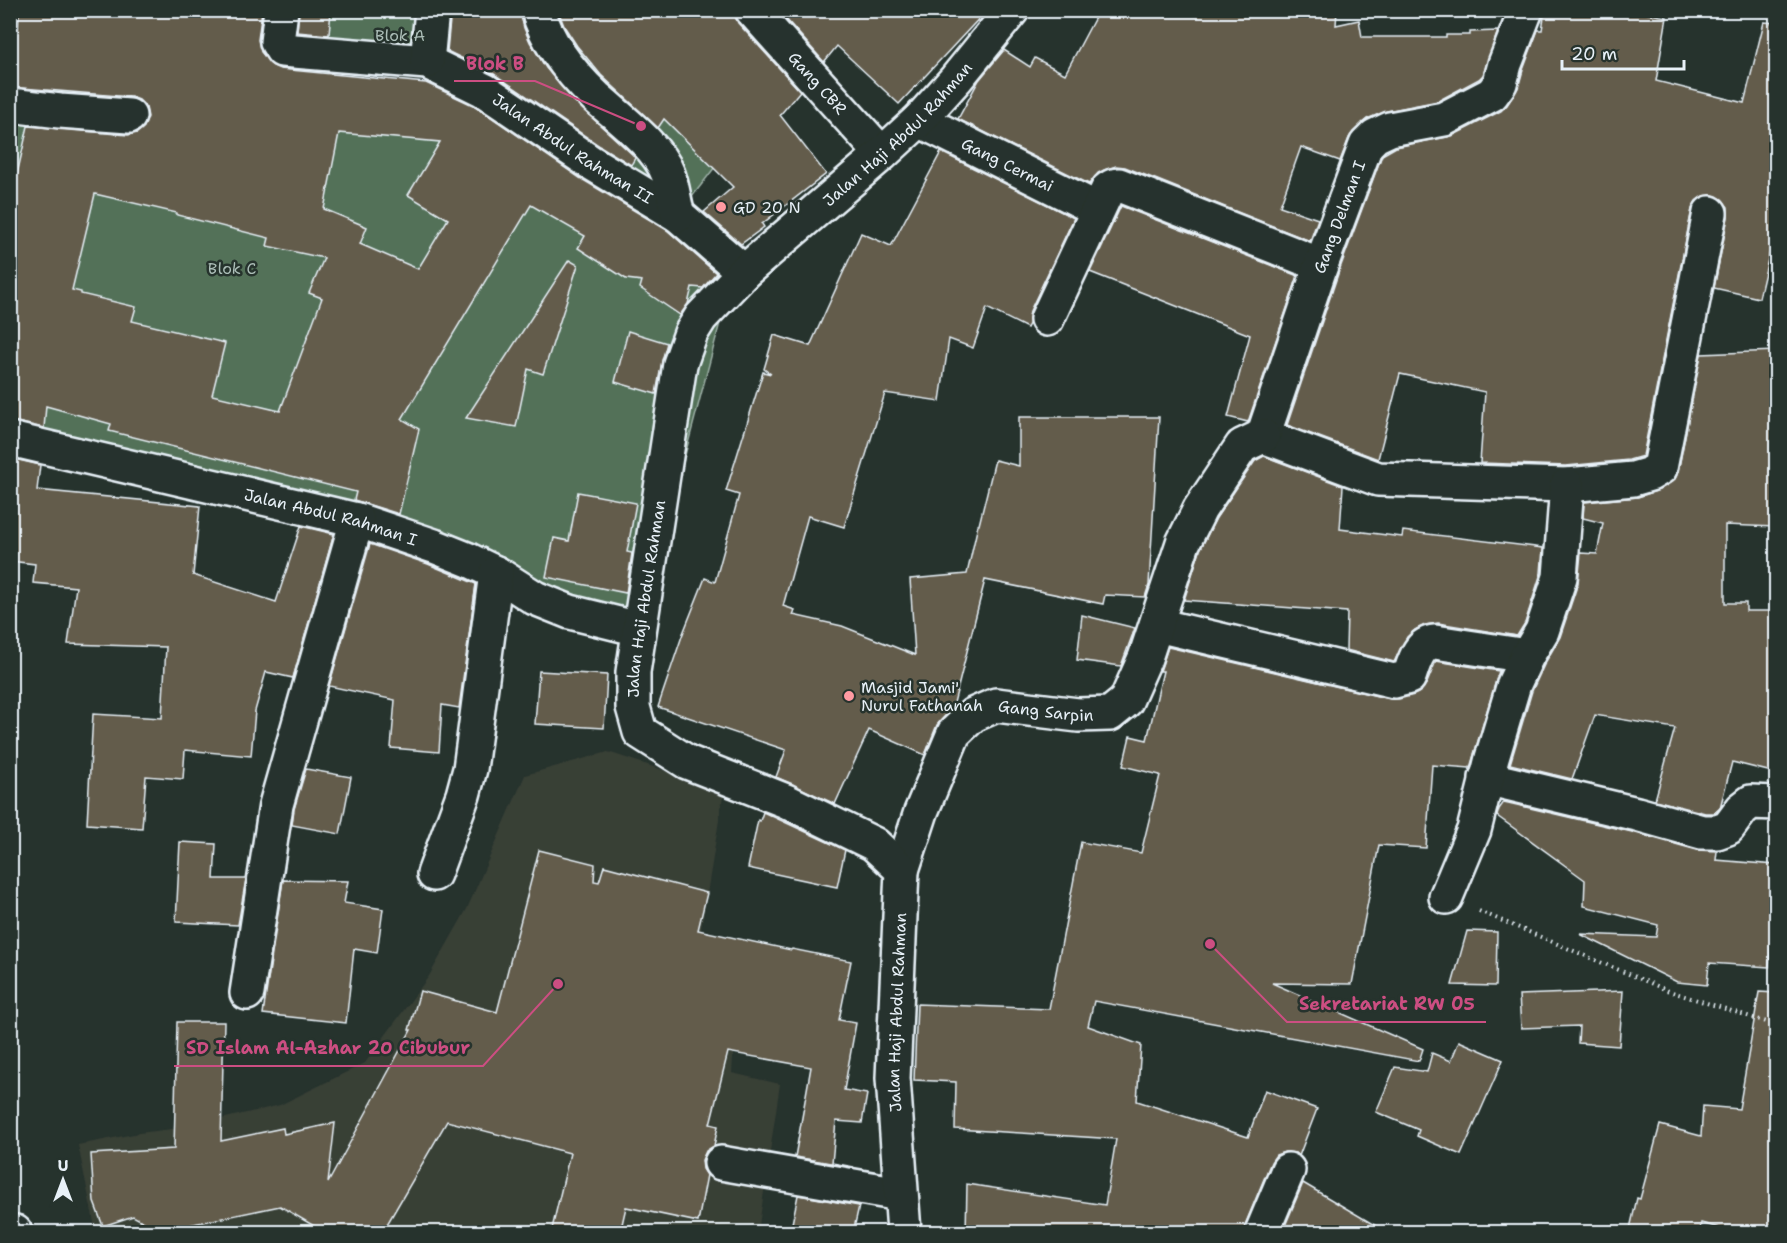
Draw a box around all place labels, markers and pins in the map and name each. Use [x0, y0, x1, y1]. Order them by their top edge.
callout: Blok B [454, 45, 535, 81]
place label: GD 20 N [733, 197, 801, 218]
marker: GD 20 N [714, 200, 728, 214]
place label: Masjid Jami' Nurul Fathanah [861, 677, 983, 716]
marker: Masjid Jami' Nurul Fathanah [842, 689, 856, 703]
callout: Sekretariat RW 05 [1287, 986, 1486, 1022]
callout: SD Islam Al-Azhar 20 Cibubur [174, 1030, 483, 1066]

